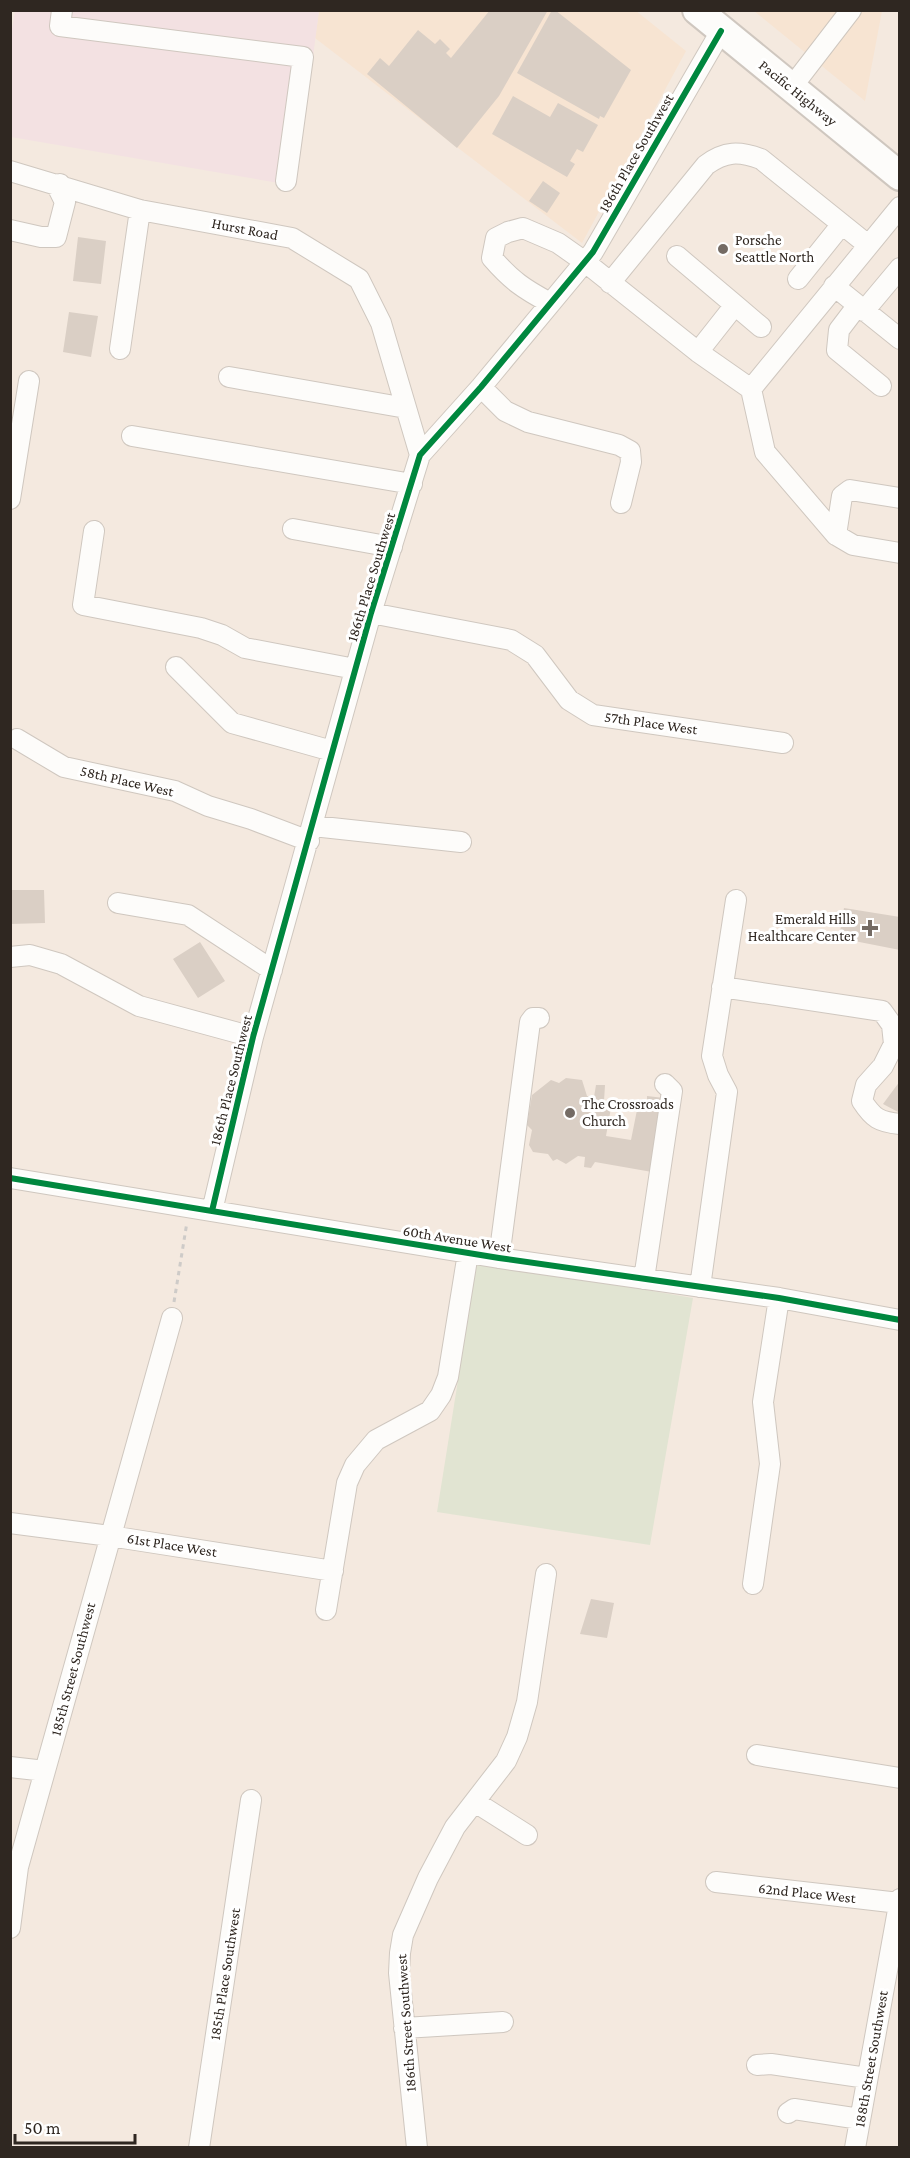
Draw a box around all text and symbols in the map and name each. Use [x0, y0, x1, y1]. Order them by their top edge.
street label: Pacific Highway [755, 57, 840, 130]
street label: 186th Place Southwest [596, 90, 677, 215]
street label: Hurst Road [211, 215, 280, 243]
place label: Porsche Seattle North [735, 232, 814, 265]
marker: Porsche Seattle North [716, 242, 730, 256]
street label: 186th Place Southwest [344, 510, 399, 643]
street label: 57th Place West [603, 709, 700, 738]
street label: 58th Place West [79, 762, 176, 800]
place label: Emerald Hills Healthcare Center [748, 911, 857, 944]
marker: Emerald Hills Healthcare Center [861, 919, 879, 937]
street label: 186th Place Southwest [207, 1012, 255, 1147]
place label: The Crossroads Church [582, 1096, 674, 1129]
marker: The Crossroads Church [563, 1106, 577, 1120]
street label: 60th Avenue West [402, 1223, 513, 1256]
street label: 61st Place West [126, 1530, 219, 1560]
street label: 185th Street Southwest [47, 1600, 99, 1737]
street label: 62nd Place West [758, 1880, 857, 1906]
street label: 185th Place Southwest [207, 1906, 243, 2041]
street label: 186th Street Southwest [393, 1953, 419, 2092]
street label: 188th Street Southwest [851, 1988, 891, 2129]
scale bar [15, 2107, 135, 2145]
text: 50 m [24, 2118, 61, 2138]

